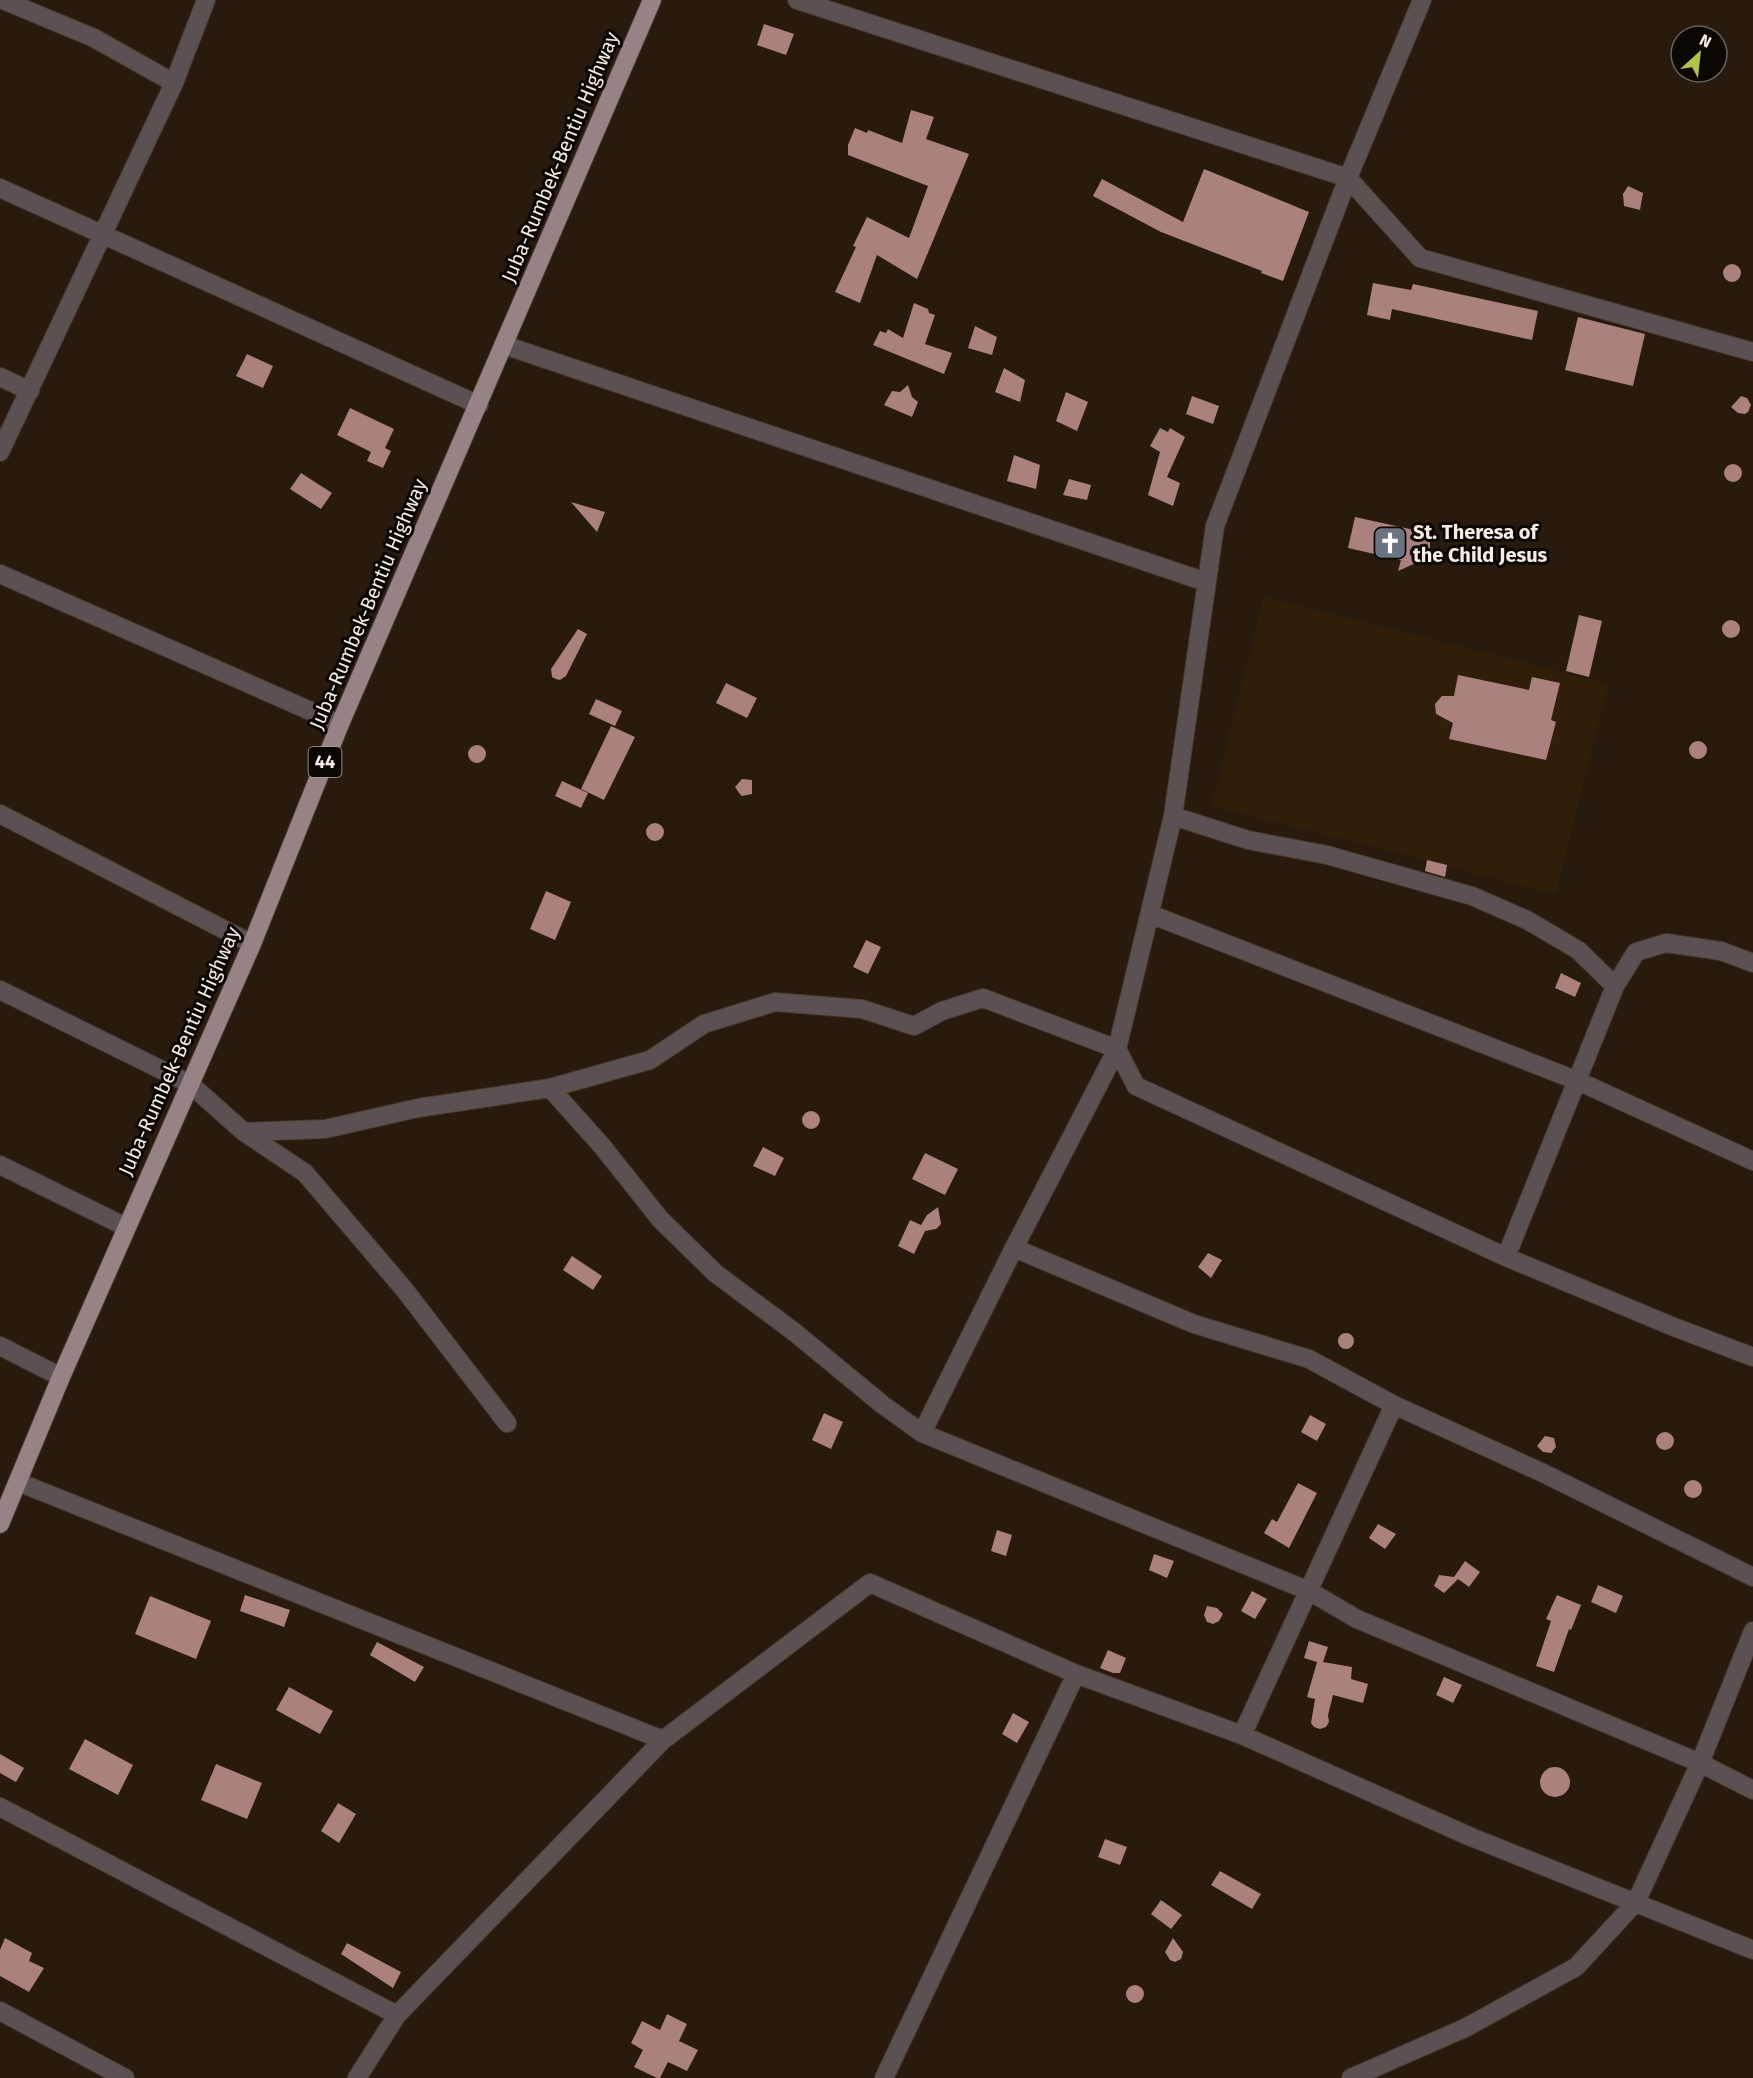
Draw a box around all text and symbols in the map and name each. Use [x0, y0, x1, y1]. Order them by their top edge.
north arrow [1669, 24, 1729, 84]
street label: Juba-Rumbek-Bentiu Highway [496, 28, 624, 286]
text: N [1697, 30, 1715, 52]
street label: Juba-Rumbek-Bentiu Highway [304, 475, 432, 733]
place label: St. Theresa of the Child Jesus [1413, 520, 1548, 567]
church icon: St. Theresa of the Child Jesus [1372, 525, 1408, 561]
road number: 44 [308, 747, 342, 777]
street label: Juba-Rumbek-Bentiu Highway [113, 923, 245, 1179]

